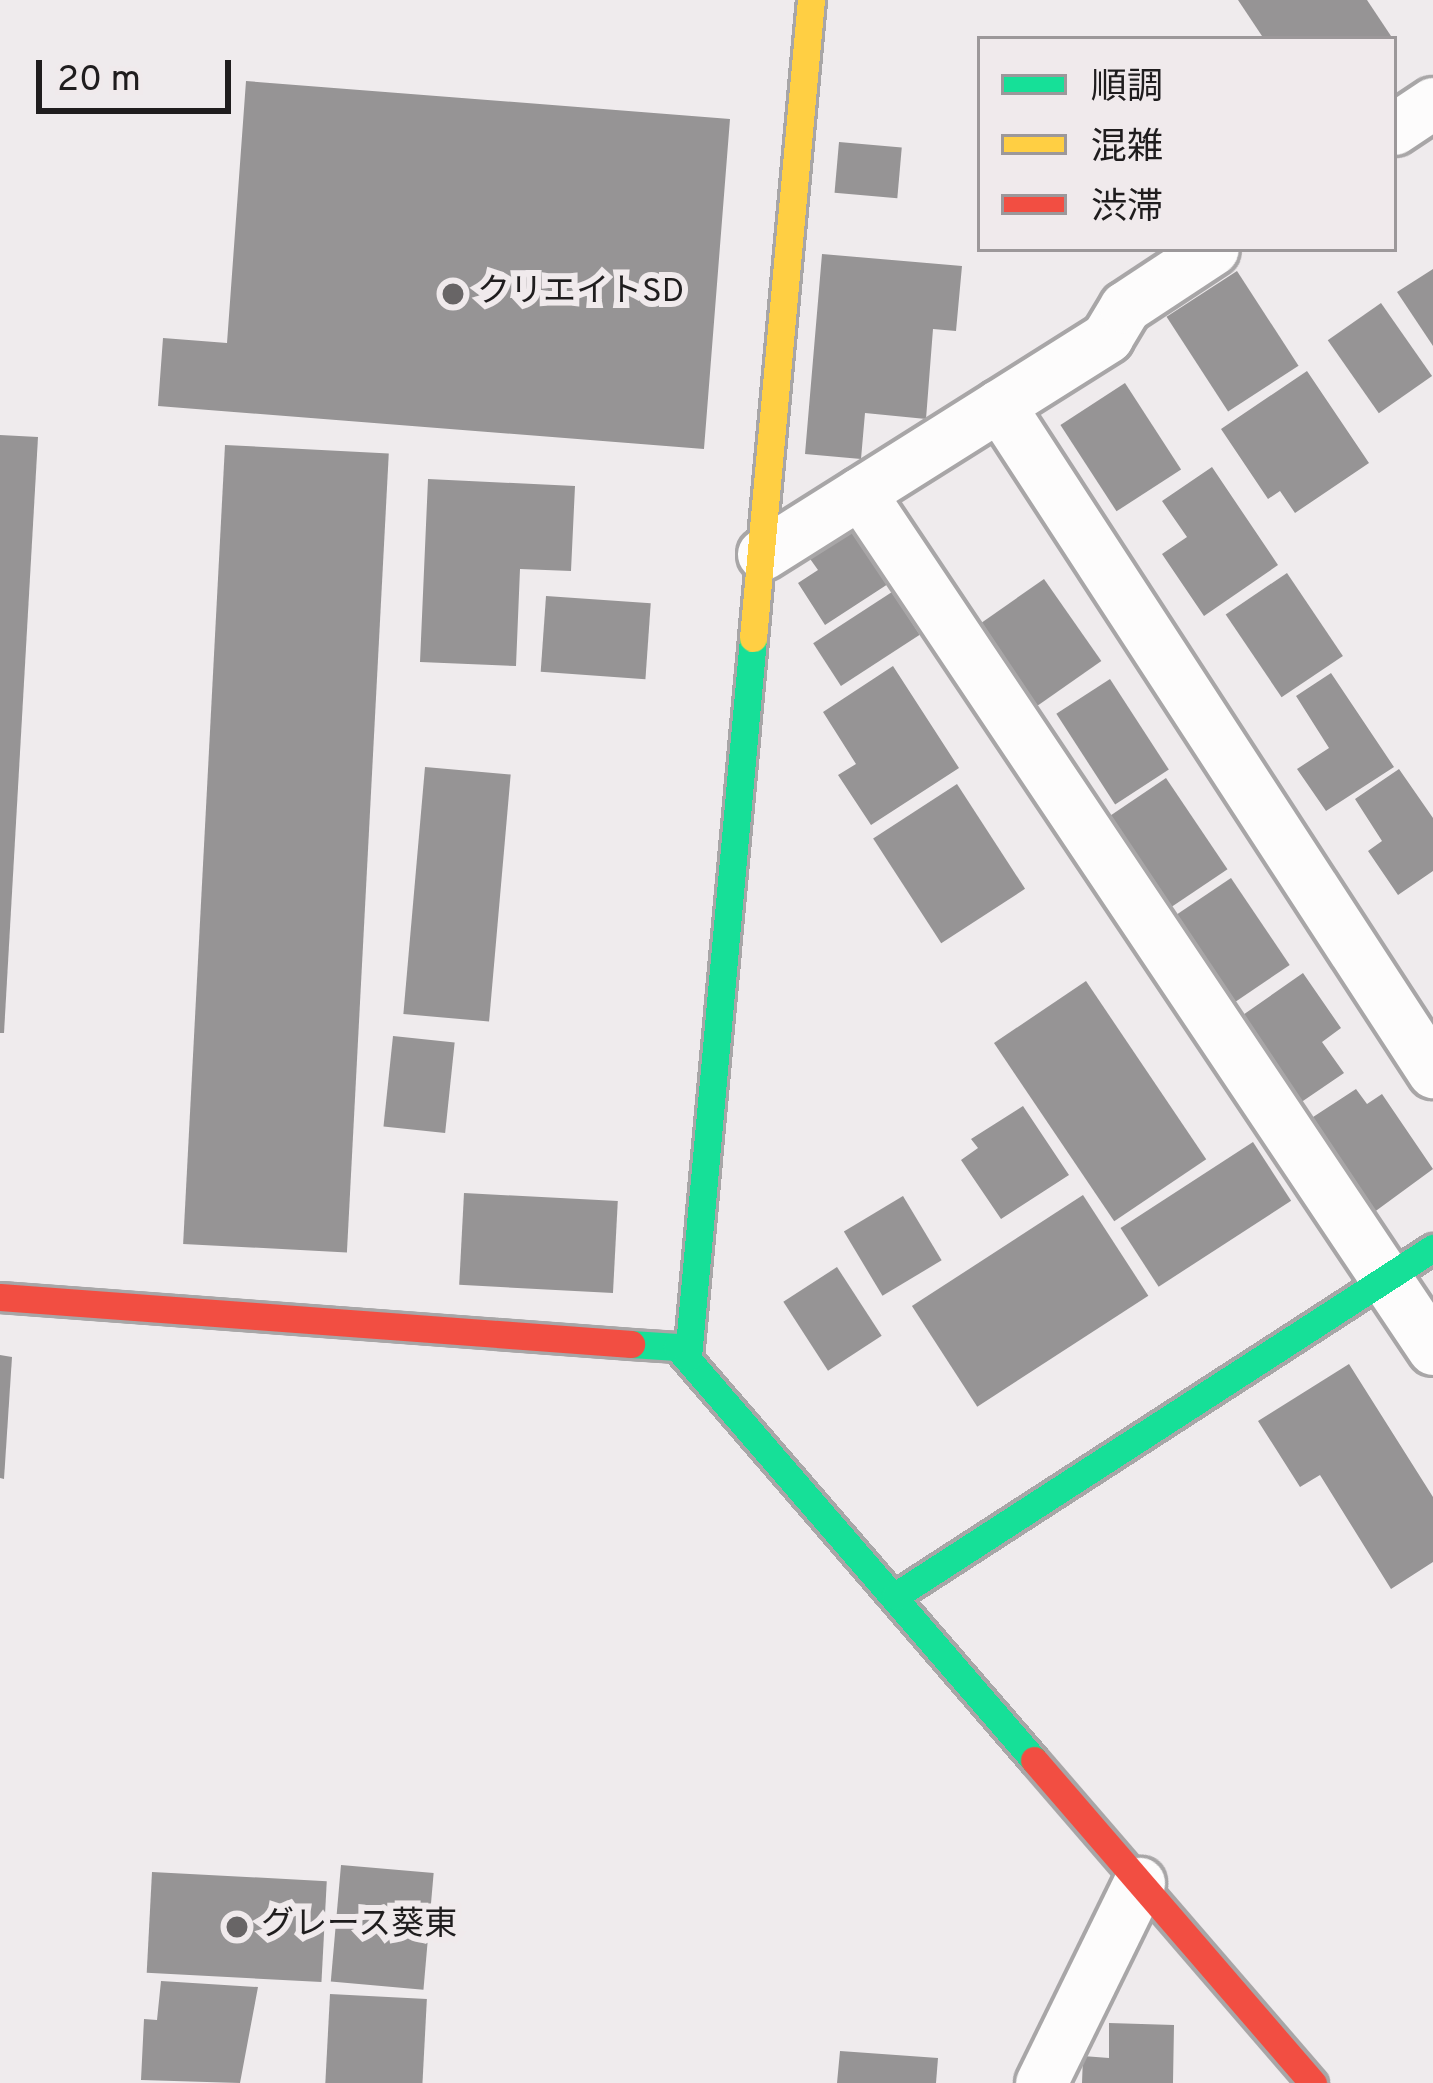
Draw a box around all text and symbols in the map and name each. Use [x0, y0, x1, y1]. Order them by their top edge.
scale bar [42, 36, 237, 110]
legend [977, 36, 1397, 252]
text: 20 m [57, 58, 141, 104]
text: 順調 [1091, 66, 1163, 112]
text: 混雑 [1091, 126, 1163, 172]
text: 渋滞 [1091, 186, 1163, 232]
place label: クリエイトSD [477, 274, 684, 314]
marker: クリエイトSD [440, 281, 466, 307]
place label: グレース葵東 [261, 1907, 459, 1947]
marker: グレース葵東 [224, 1914, 250, 1940]

